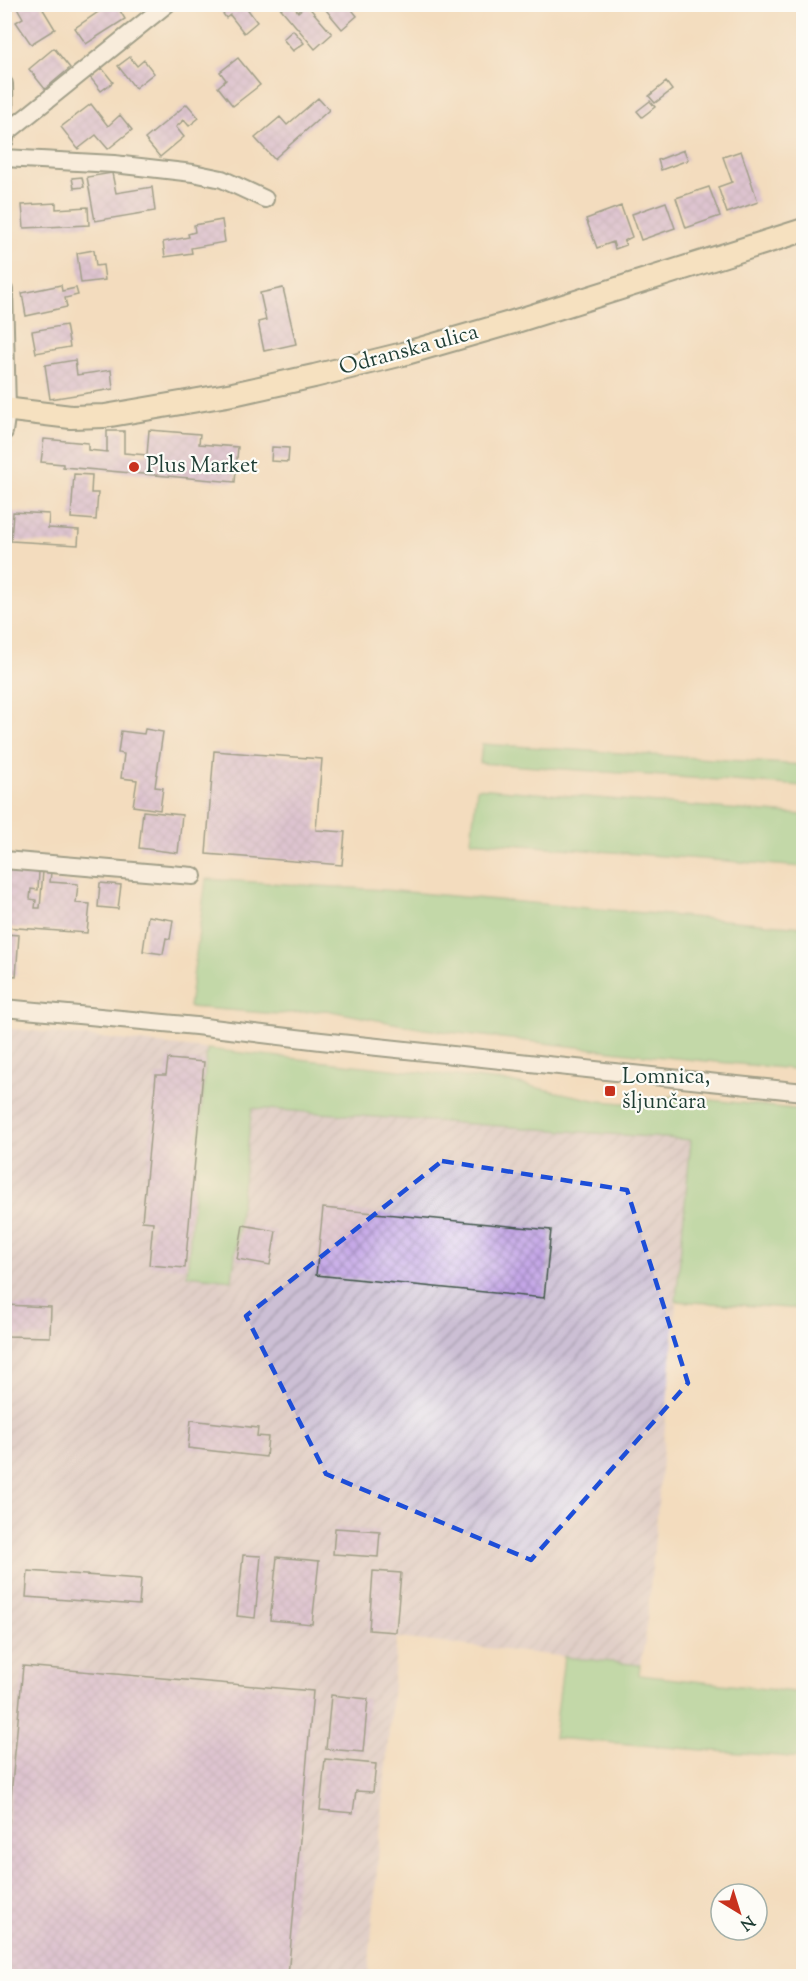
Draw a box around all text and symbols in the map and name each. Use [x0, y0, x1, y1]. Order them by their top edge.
street label: Odranska ulica [336, 317, 482, 385]
place label: Plus Market [146, 451, 258, 483]
marker: Plus Market [127, 460, 141, 474]
place label: Lomnica, šljunčara [622, 1062, 710, 1119]
marker: Lomnica, šljunčara [603, 1084, 617, 1098]
north arrow [709, 1882, 769, 1942]
text: N [734, 1909, 759, 1935]

